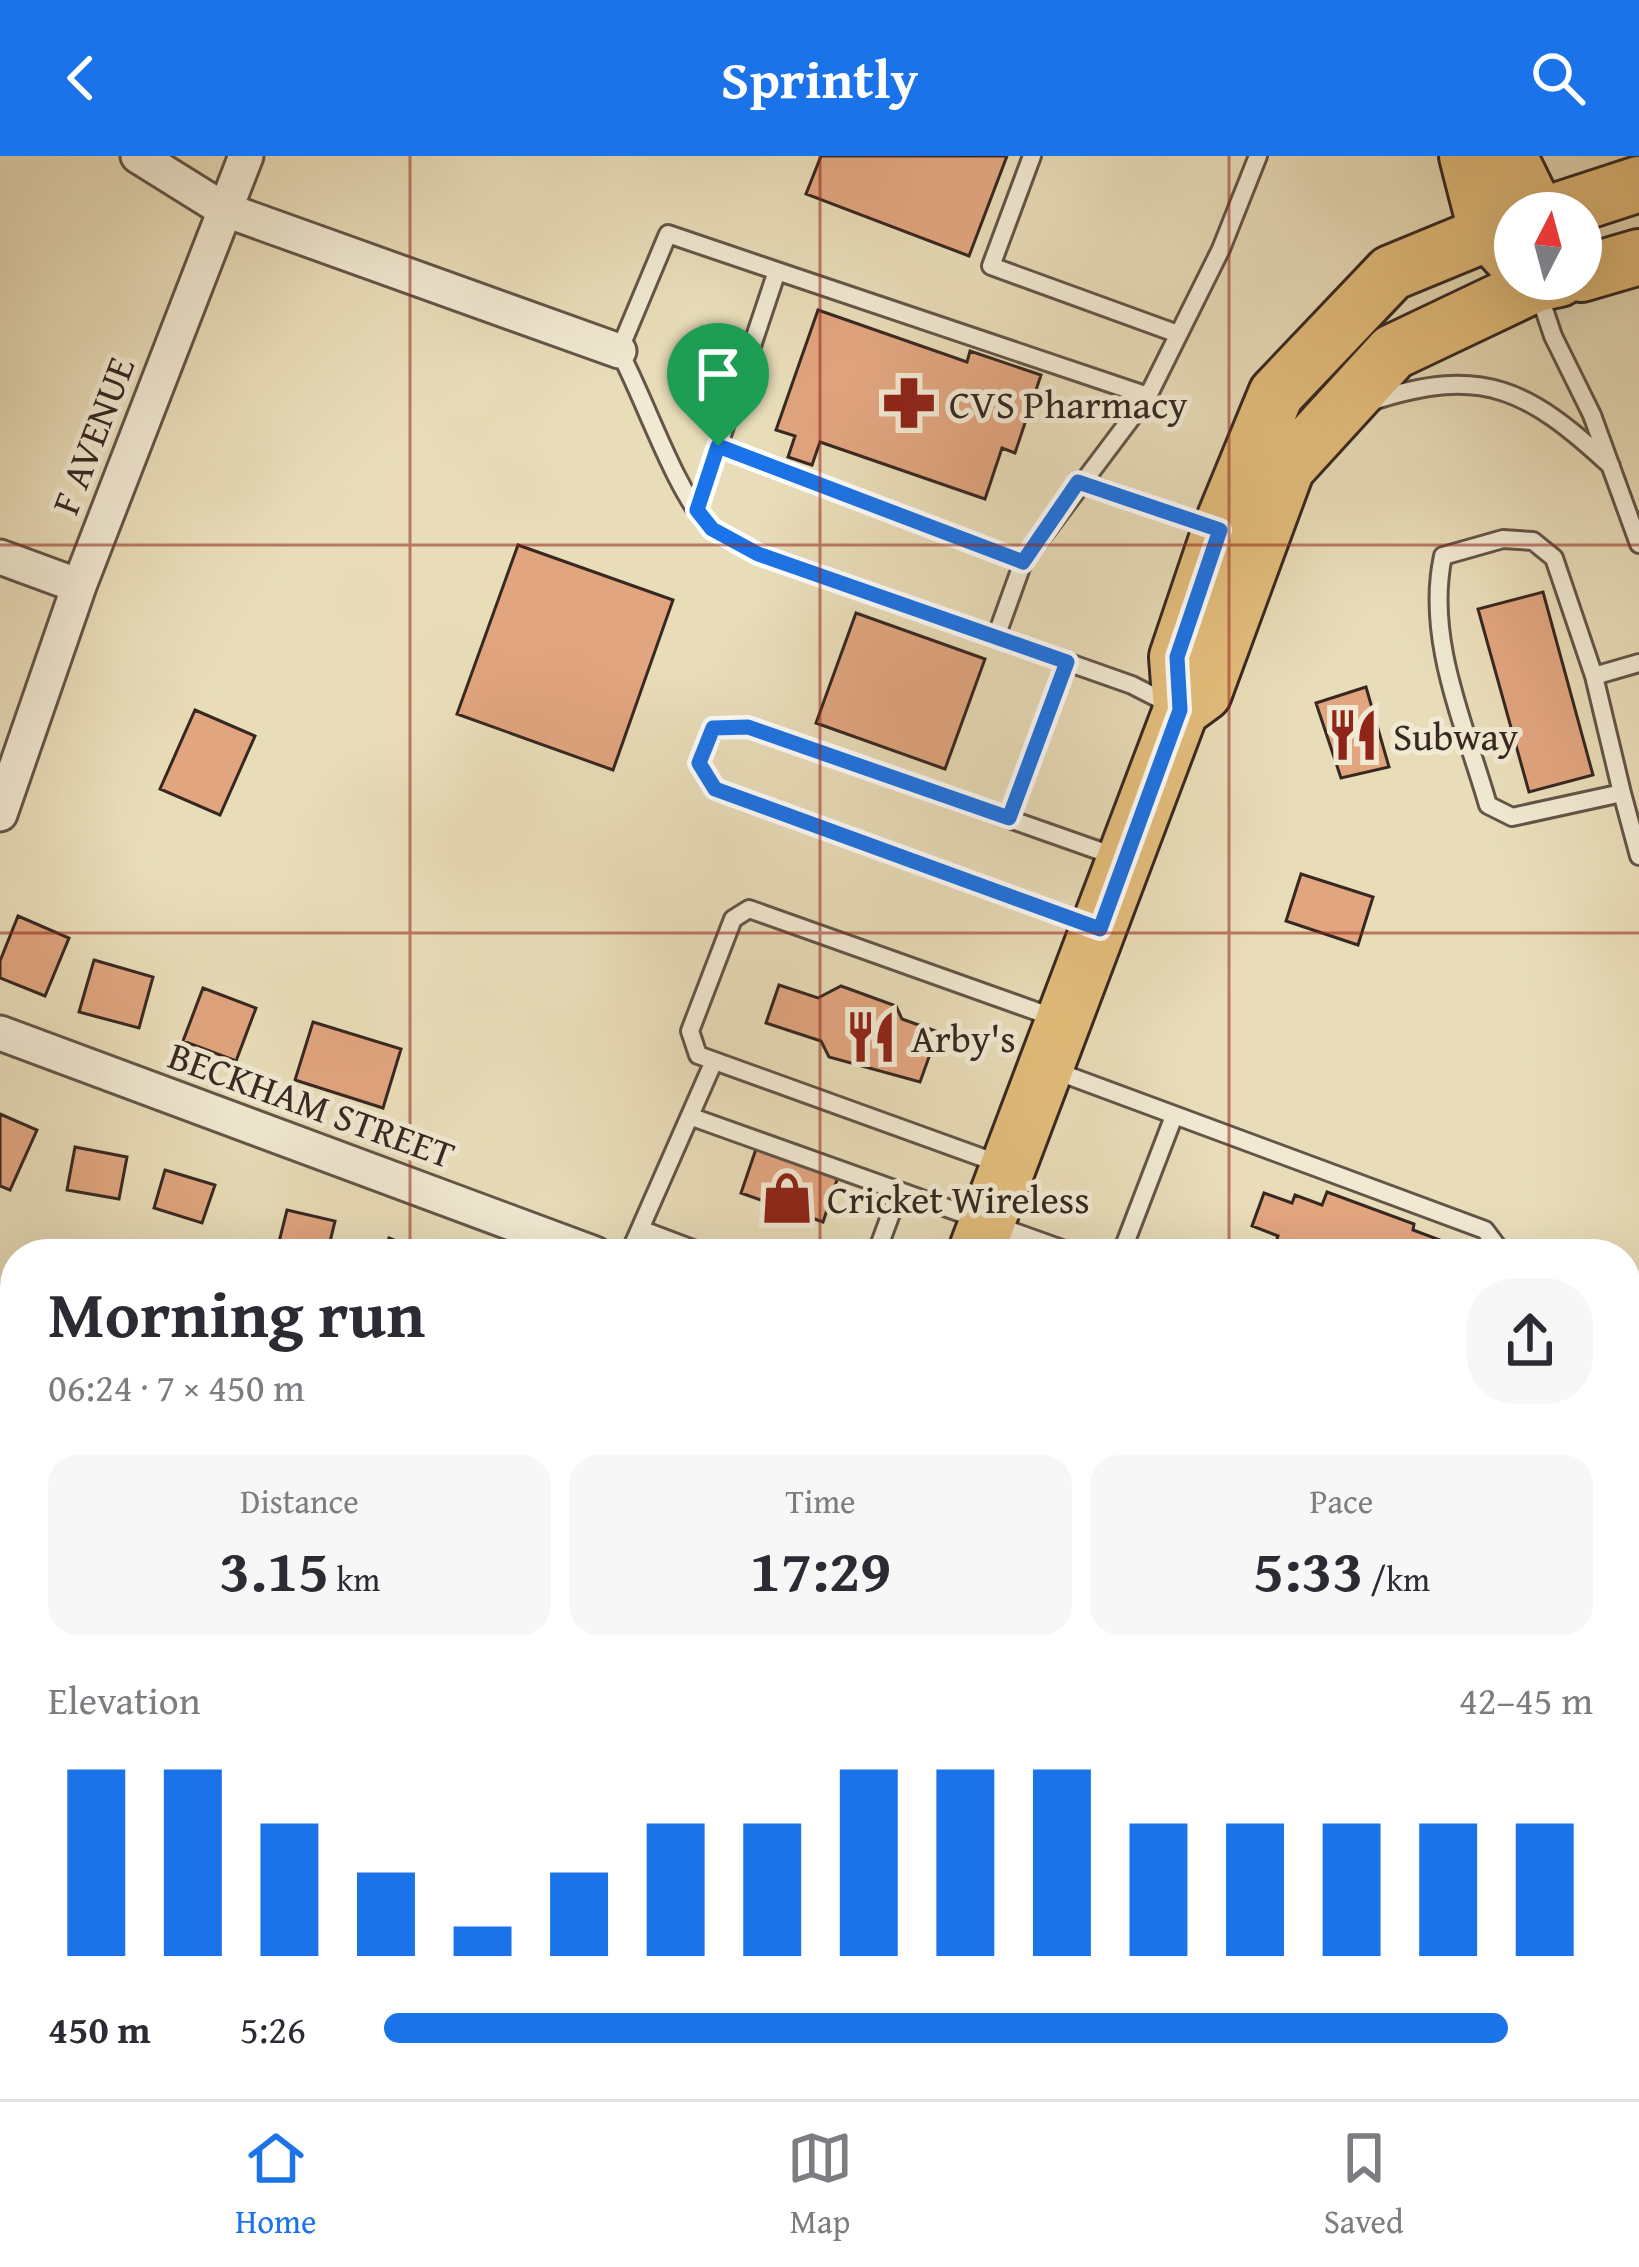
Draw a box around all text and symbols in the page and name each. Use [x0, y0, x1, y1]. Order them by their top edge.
text: Sprintly [721, 39, 918, 118]
icon: back [48, 45, 114, 111]
icon: search [1525, 45, 1591, 111]
north arrow [1494, 192, 1602, 300]
map controls [1494, 192, 1602, 300]
pin [667, 323, 769, 446]
icon: arrive [685, 341, 751, 407]
street label: F AVENUE [36, 348, 148, 522]
pharmacy icon: CVS Pharmacy [880, 374, 938, 432]
place label: CVS Pharmacy [949, 375, 1188, 432]
restaurant icon: Subway [1324, 706, 1382, 764]
place label: Subway [1393, 707, 1519, 764]
restaurant icon: Arby's [842, 1008, 900, 1066]
place label: Arby's [911, 1009, 1016, 1066]
street label: BECKHAM STREET [161, 1026, 463, 1182]
shop icon: Cricket Wireless [758, 1169, 816, 1227]
place label: Cricket Wireless [827, 1170, 1090, 1227]
text: Morning run [48, 1264, 425, 1361]
button: share [1467, 1278, 1593, 1404]
text: 06:24 · 7 × 450 m [48, 1358, 305, 1415]
text: Distance [240, 1477, 359, 1525]
text: Time [785, 1477, 856, 1525]
text: Pace [1310, 1477, 1373, 1525]
text: 3.15 [219, 1525, 329, 1613]
text: 17:29 [750, 1525, 891, 1613]
text: 5:33 [1253, 1525, 1363, 1613]
text: km [329, 1555, 380, 1603]
text: /km [1363, 1555, 1430, 1603]
text: Elevation [48, 1671, 201, 1728]
text: 42–45 m [1459, 1671, 1593, 1728]
text: 450 m [48, 2000, 151, 2057]
text: 5:26 [240, 2000, 306, 2057]
tab: Home [235, 2125, 316, 2245]
tab: Map [787, 2125, 853, 2245]
tab: Saved [1324, 2125, 1404, 2245]

